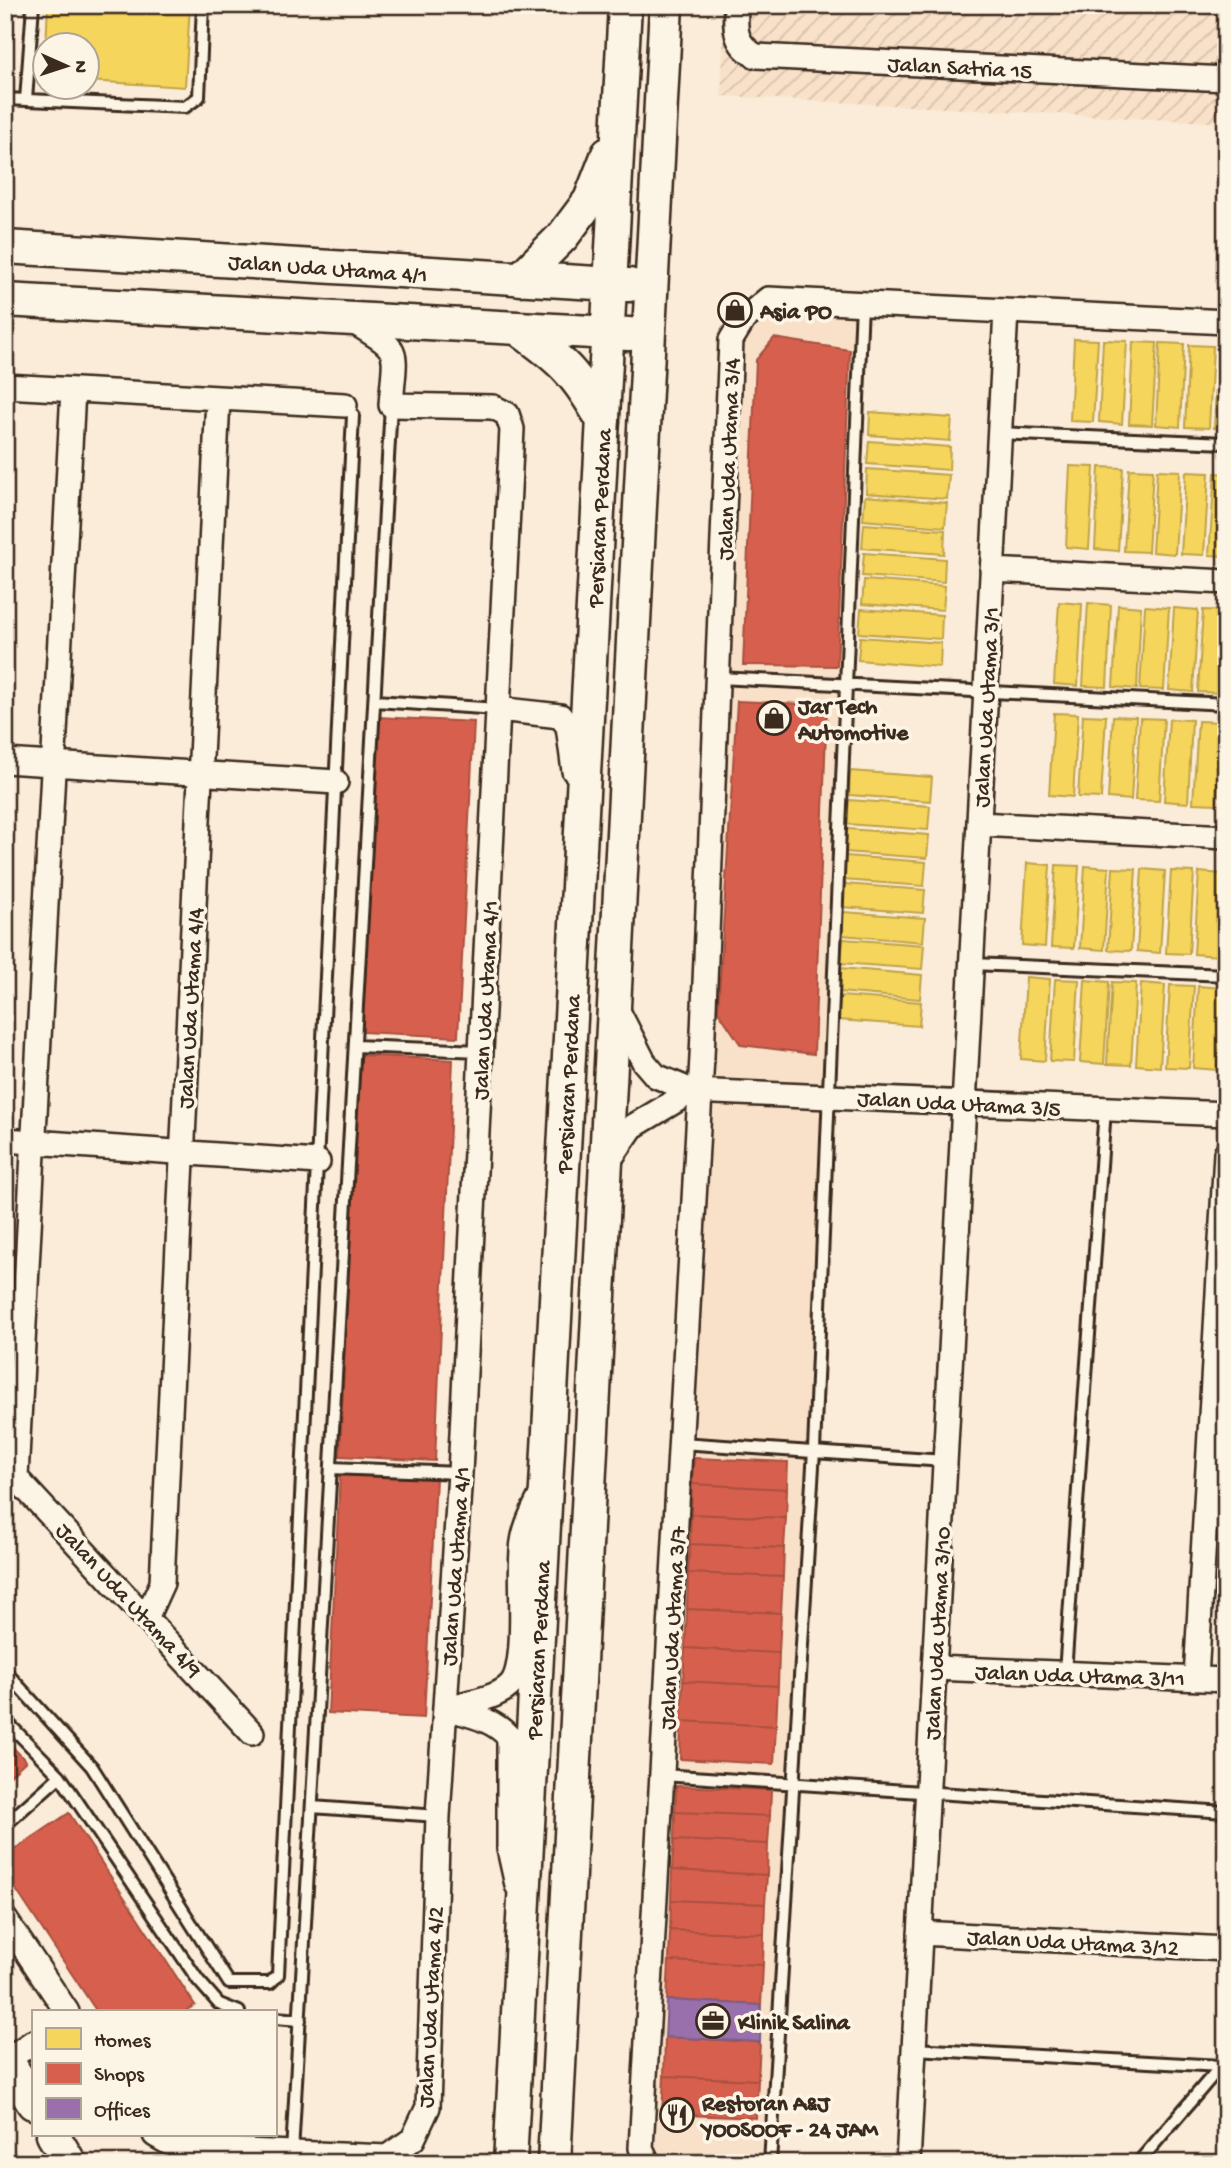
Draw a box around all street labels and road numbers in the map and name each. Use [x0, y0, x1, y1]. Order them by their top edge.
street label: Jalan Satria 15 [887, 52, 1033, 87]
street label: Jalan Uda Utama 4/1 [227, 250, 428, 291]
street label: Jalan Uda Utama 3/4 [713, 357, 748, 561]
street label: Persiaran Perdana [583, 427, 620, 609]
street label: Jalan Uda Utama 3/1 [970, 606, 1007, 808]
street label: Jalan Uda Utama 4/1 [469, 900, 506, 1101]
street label: Jalan Uda Utama 4/4 [174, 907, 211, 1109]
street label: Persiaran Perdana [552, 993, 589, 1175]
street label: Jalan Uda Utama 3/5 [856, 1087, 1061, 1124]
street label: Jalan Uda Utama 4/1 [437, 1466, 478, 1667]
street label: Jalan Uda Utama 4/9 [49, 1518, 207, 1685]
street label: Jalan Uda Utama 3/7 [656, 1525, 693, 1731]
street label: Jalan Uda Utama 3/10 [920, 1526, 959, 1741]
street label: Persiaran Perdana [522, 1559, 559, 1741]
street label: Jalan Uda Utama 3/11 [974, 1660, 1185, 1695]
street label: Jalan Uda Utama 4/2 [414, 1906, 451, 2109]
street label: Jalan Uda Utama 3/12 [966, 1925, 1179, 1964]

